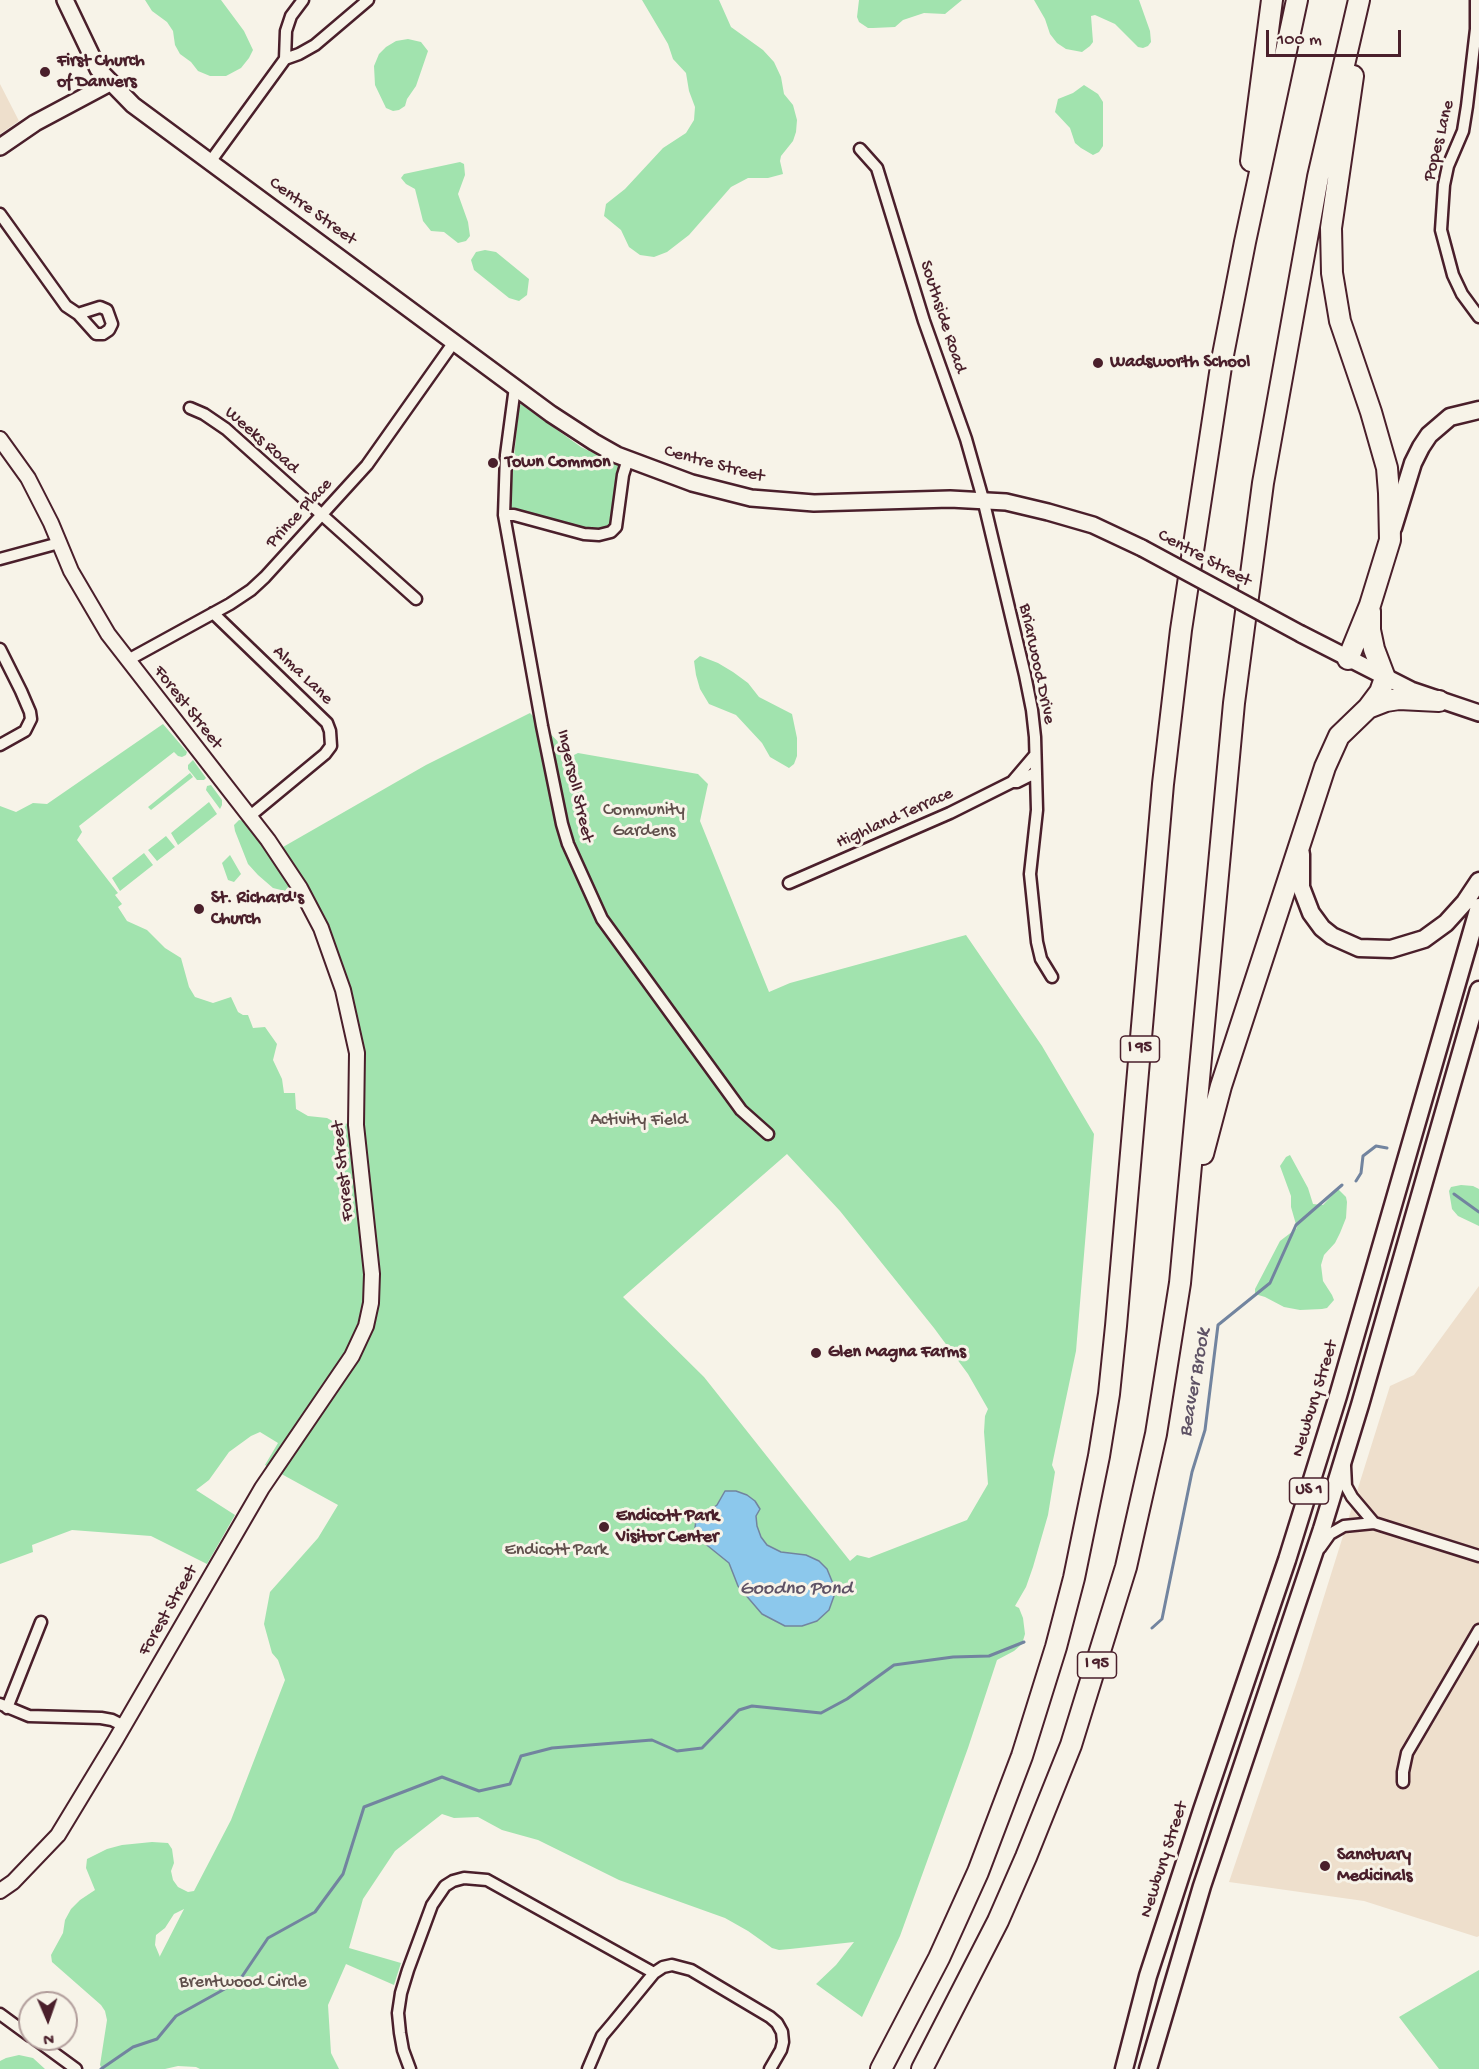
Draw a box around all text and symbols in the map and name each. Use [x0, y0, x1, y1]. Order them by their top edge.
scale bar [1269, 18, 1404, 56]
text: 100 m [1277, 30, 1322, 51]
place label: First Church of Danvers [57, 51, 145, 94]
marker: First Church of Danvers [38, 65, 52, 79]
street label: Popes Lane [1420, 98, 1460, 184]
street label: Centre Street [264, 173, 360, 251]
street label: Southside Road [914, 258, 970, 376]
place label: Wadsworth School [1110, 352, 1250, 374]
marker: Wadsworth School [1091, 356, 1105, 370]
street label: Weeks Road [219, 403, 303, 479]
street label: Centre Street [662, 441, 766, 489]
place label: Town Common [505, 452, 611, 474]
marker: Town Common [486, 456, 500, 470]
street label: Prince Place [262, 475, 338, 553]
street label: Centre Street [1154, 525, 1254, 593]
street label: Briarwood Drive [1013, 602, 1059, 726]
street label: Alma Lane [267, 642, 337, 710]
street label: Forest Street [148, 662, 226, 754]
street label: Ingersoll Street [551, 728, 597, 844]
street label: Highland Terrace [833, 784, 957, 854]
park label: Community Gardens [603, 800, 685, 842]
place label: St. Richard's Church [211, 888, 304, 930]
marker: St. Richard's Church [192, 902, 206, 916]
road number: I 95 [1120, 1036, 1160, 1062]
park label: Activity Field [590, 1110, 688, 1132]
street label: Forest Street [328, 1120, 360, 1222]
water label: Beaver Brook [1175, 1327, 1217, 1439]
street label: Newbury Street [1288, 1338, 1344, 1460]
place label: Glen Magna Farms [828, 1342, 966, 1364]
marker: Glen Magna Farms [809, 1346, 823, 1360]
road number: US 1 [1290, 1478, 1328, 1504]
place label: Endicott Park Visitor Center [616, 1506, 719, 1549]
marker: Endicott Park Visitor Center [597, 1520, 611, 1534]
park label: Endicott Park [505, 1540, 607, 1562]
street label: Forest Street [135, 1562, 203, 1660]
water label: Goodno Pond [740, 1578, 852, 1602]
road number: I 95 [1078, 1652, 1116, 1678]
street label: Newbury Street [1136, 1799, 1194, 1921]
place label: Sanctuary Medicinals [1337, 1845, 1412, 1888]
marker: Sanctuary Medicinals [1318, 1859, 1332, 1873]
park label: Brentwood Circle [179, 1972, 307, 1994]
north arrow [18, 1991, 78, 2051]
text: N [43, 2028, 54, 2047]

